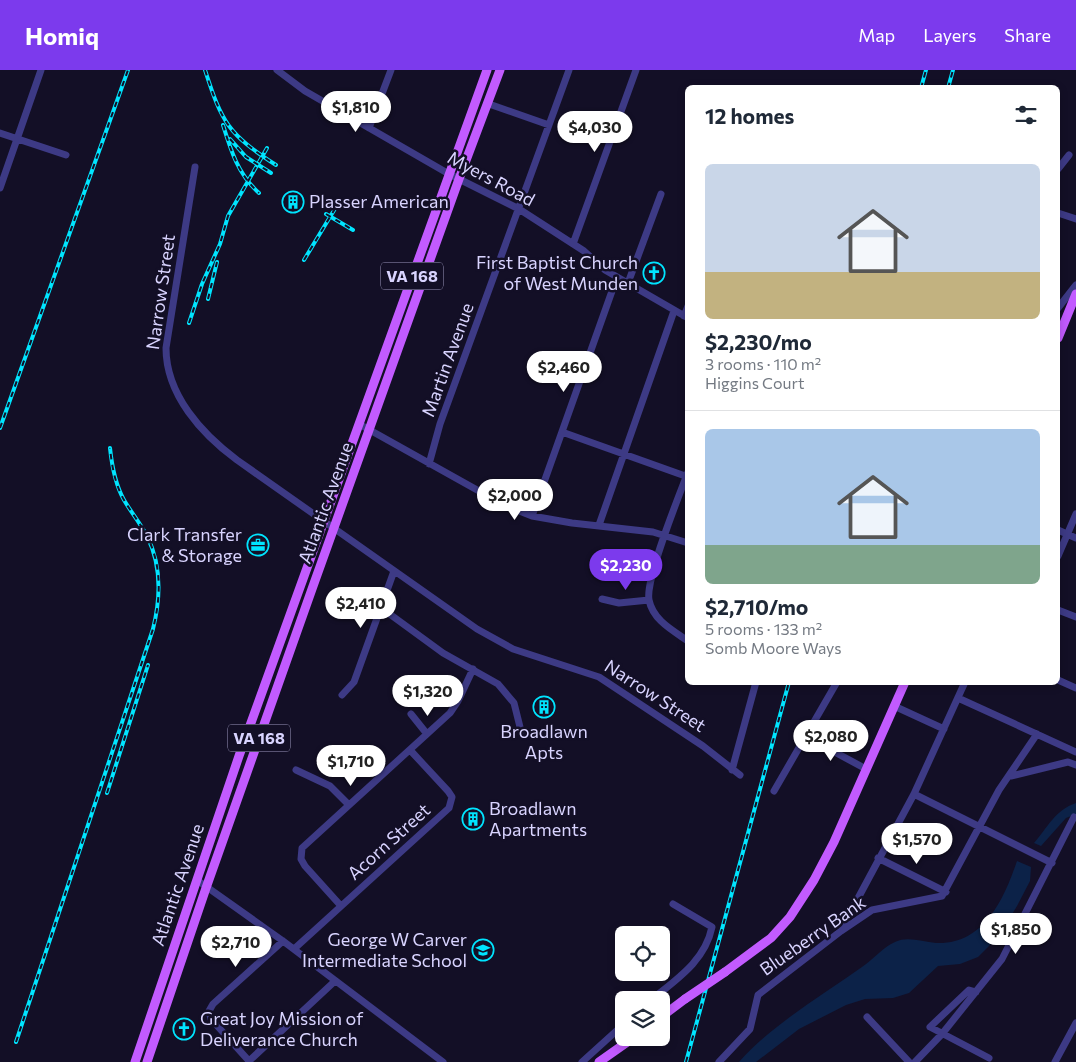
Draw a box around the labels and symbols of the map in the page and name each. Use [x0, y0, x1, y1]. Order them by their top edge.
pin: $1,810 [315, 90, 397, 133]
pin: $4,030 [554, 111, 636, 153]
street label: Myers Road [444, 146, 539, 210]
building icon: Plasser American [281, 190, 305, 214]
place label: Plasser American [309, 190, 449, 212]
street label: Narrow Street [141, 233, 179, 351]
place label: First Baptist Church of West Munden [476, 251, 638, 294]
church icon: First Baptist Church of West Munden [642, 261, 666, 285]
road number: VA 168 [381, 262, 443, 290]
street label: Martin Avenue [416, 300, 478, 420]
pin: $2,460 [523, 350, 605, 393]
street label: Atlantic Avenue [293, 439, 357, 566]
pin: $2,000 [474, 478, 556, 521]
place label: Clark Transfer & Storage [127, 523, 242, 566]
office icon: Clark Transfer & Storage [246, 533, 270, 557]
pin: $2,230 [585, 548, 667, 591]
pin: $2,410 [320, 586, 402, 629]
street label: Narrow Street [601, 654, 710, 736]
pin: $1,320 [387, 674, 469, 717]
building icon: Broadlawn Apts [532, 695, 556, 719]
place label: Broadlawn Apts [500, 720, 588, 763]
pin: $2,080 [790, 720, 872, 762]
road number: VA 168 [228, 724, 290, 751]
pin: $1,710 [310, 744, 392, 787]
place label: Broadlawn Apartments [489, 797, 587, 840]
street label: Acorn Street [343, 798, 434, 884]
building icon: Broadlawn Apartments [461, 807, 485, 831]
street label: Atlantic Avenue [146, 821, 208, 949]
pin: $1,570 [876, 822, 958, 865]
street label: Blueberry Bank [755, 890, 870, 980]
pin: $1,850 [975, 912, 1057, 955]
pin: $2,710 [195, 926, 277, 968]
place label: George W Carver Intermediate School [302, 928, 467, 971]
school or university icon: George W Carver Intermediate School [471, 938, 495, 962]
place label: Great Joy Mission of Deliverance Church [200, 1007, 364, 1050]
church icon: Great Joy Mission of Deliverance Church [172, 1017, 196, 1041]

